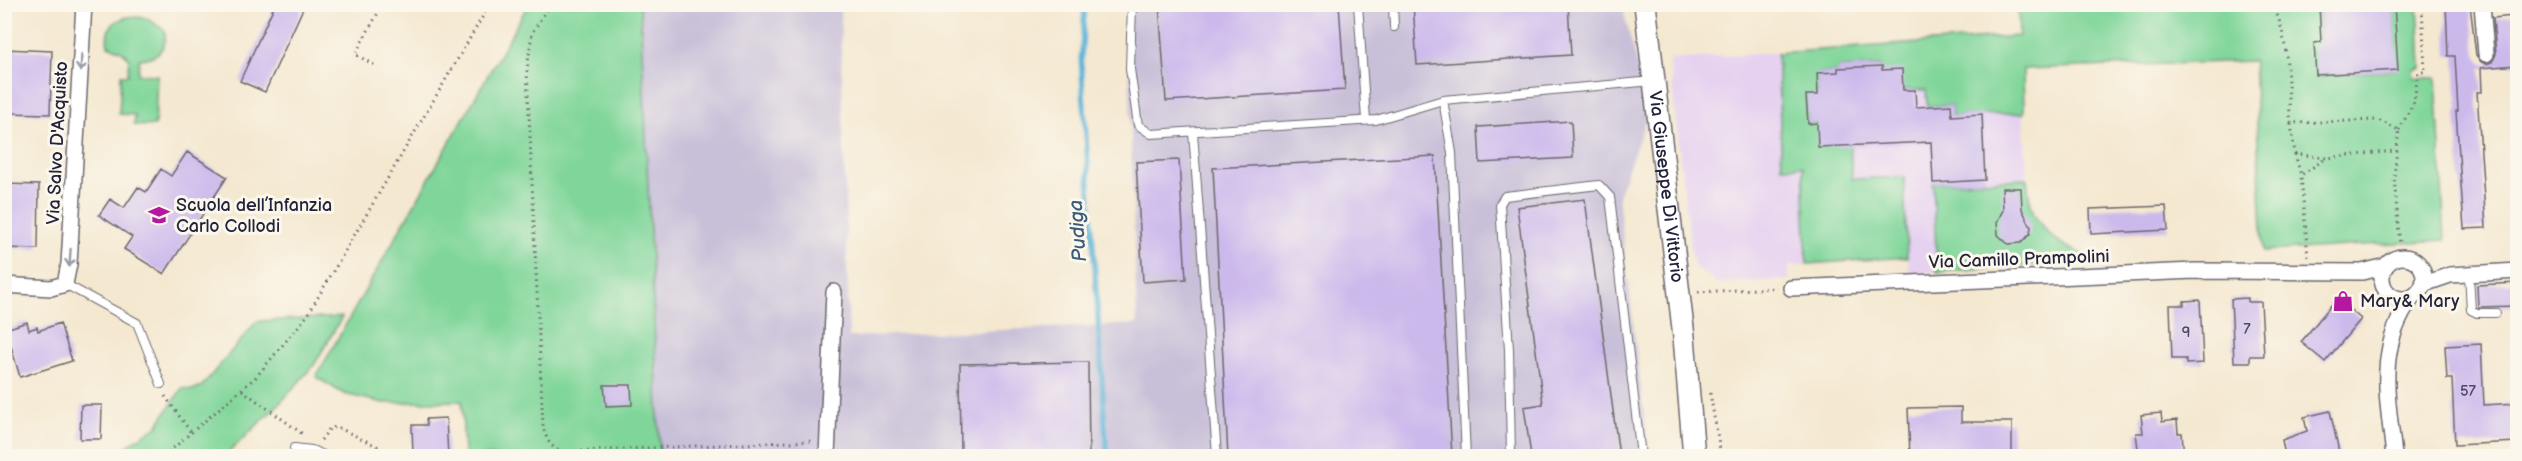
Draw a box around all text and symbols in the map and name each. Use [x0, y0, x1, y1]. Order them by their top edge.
one-way arrow [75, 52, 86, 72]
street label: Via Salvo D'Acquisto [43, 61, 72, 225]
street label: Via Giuseppe Di Vittorio [1644, 90, 1688, 284]
place label: Scuola dell’Infanzia Carlo Collodi [176, 195, 332, 237]
water label: Pudiga [1064, 199, 1092, 263]
school or university icon: Scuola dell’Infanzia Carlo Collodi [147, 203, 171, 227]
street label: Via Camillo Prampolini [1928, 246, 2110, 273]
one-way arrow [64, 247, 75, 267]
shop icon: Mary& Mary [2331, 289, 2355, 313]
place label: Mary& Mary [2360, 291, 2460, 312]
house number: 7 [2243, 320, 2251, 339]
house number: 9 [2182, 323, 2190, 342]
house number: 57 [2460, 382, 2477, 401]

